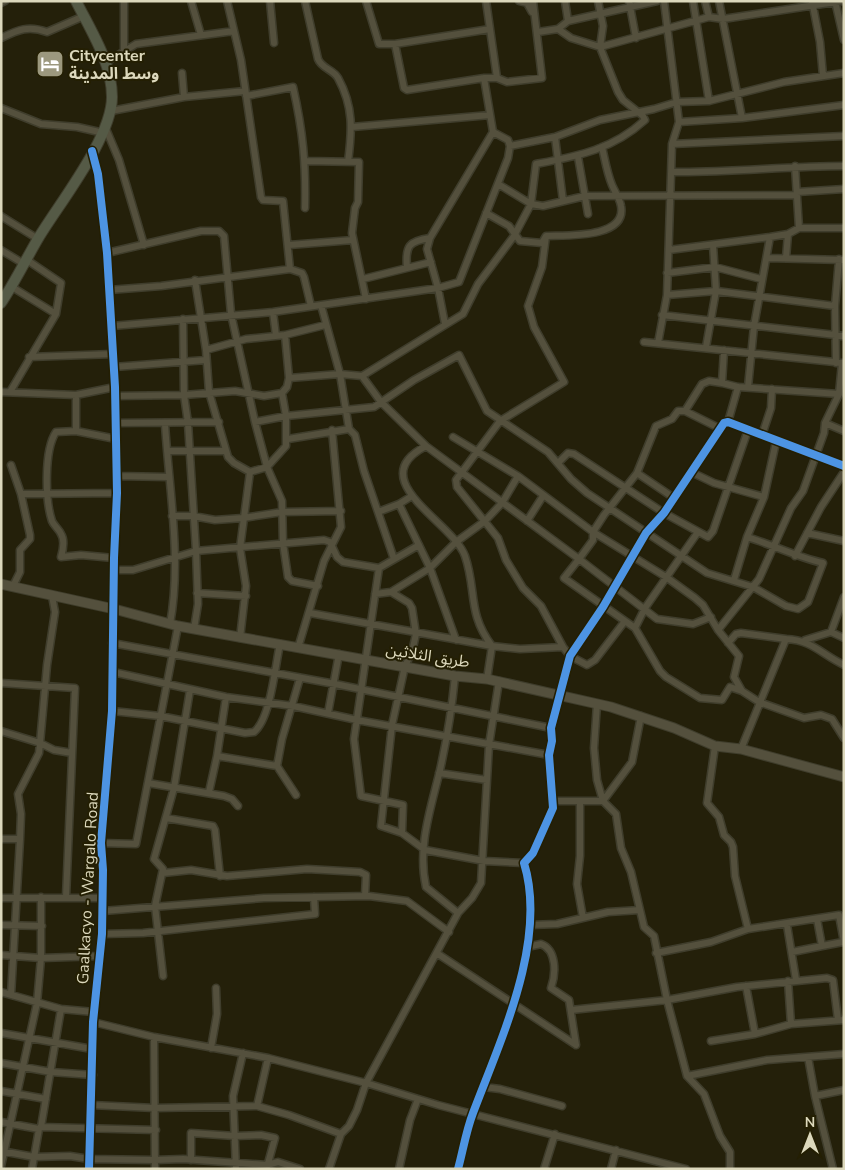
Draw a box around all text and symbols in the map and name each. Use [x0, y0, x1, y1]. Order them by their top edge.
place label: Citycenter وسط المدينة [69, 45, 159, 85]
hotel icon: Citycenter وسط المدينة [35, 49, 65, 79]
street label: طريق الثلاثين [384, 639, 471, 673]
street label: Gaalkacyo - Wargalo Road [72, 791, 104, 985]
north arrow [785, 1110, 835, 1160]
text: N [805, 1113, 815, 1132]

